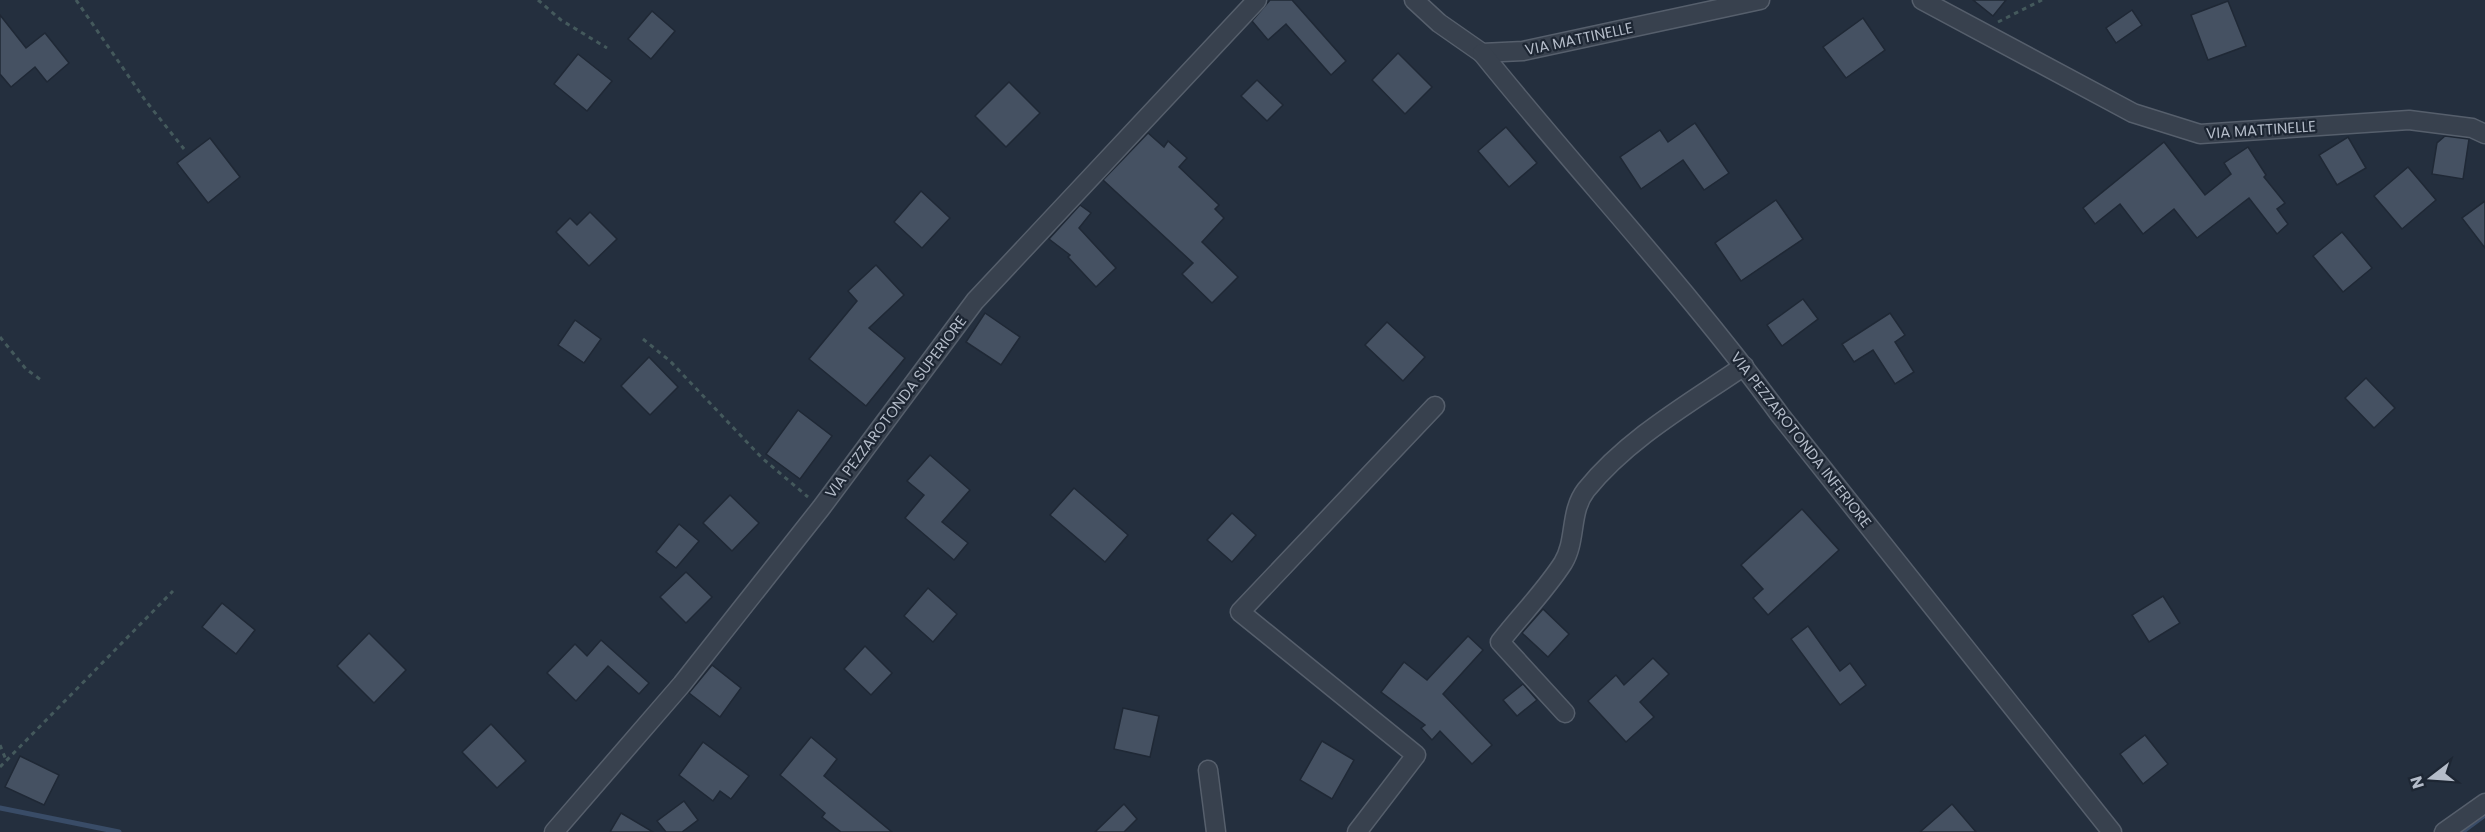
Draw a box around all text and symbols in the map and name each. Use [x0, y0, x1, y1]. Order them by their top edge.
street label: VIA MATTINELLE [1523, 17, 1635, 60]
street label: VIA MATTINELLE [2205, 115, 2316, 144]
street label: VIA PEZZAROTONDA SUPERIORE [820, 311, 971, 502]
street label: VIA PEZZAROTONDA INFERIORE [1726, 347, 1877, 532]
north arrow [2401, 748, 2461, 808]
text: N [2404, 773, 2430, 791]

